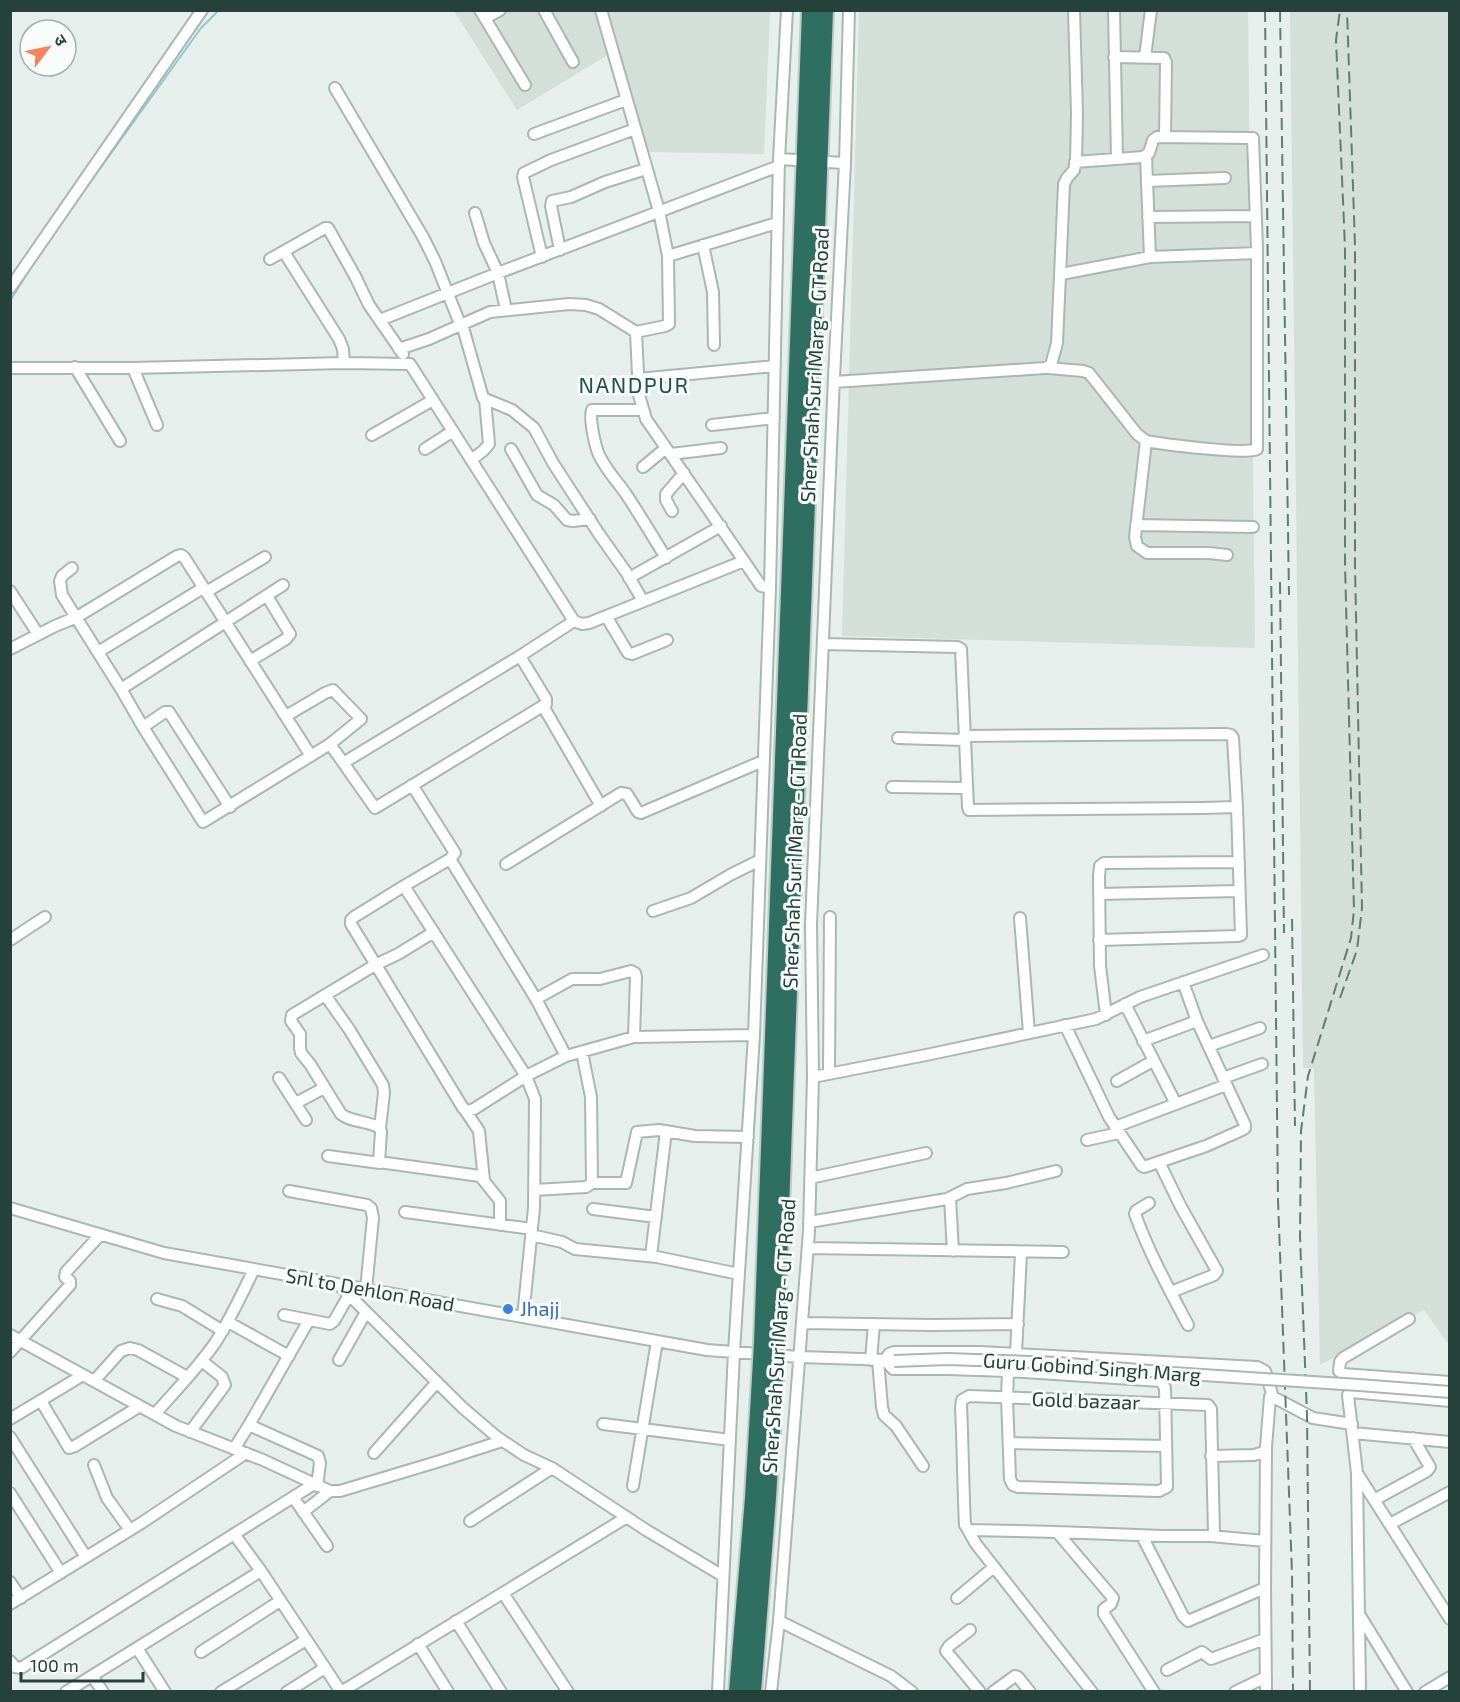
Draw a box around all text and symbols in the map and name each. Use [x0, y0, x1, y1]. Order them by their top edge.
north arrow [18, 18, 78, 78]
text: उ [51, 31, 72, 49]
street label: Sher Shah Suri Marg - GT Road [795, 227, 833, 503]
district label: NANDPUR [578, 371, 690, 397]
street label: Sher Shah Suri Marg - GT Road [777, 713, 811, 989]
street label: Sher Shah Suri Marg - GT Road [756, 1198, 800, 1474]
street label: Snl to Dehlon Road [284, 1262, 456, 1316]
place label: Jhajj [520, 1296, 559, 1320]
marker: Jhajj [501, 1302, 515, 1316]
street label: Guru Gobind Singh Marg [982, 1347, 1202, 1387]
street label: Gold bazaar [1031, 1386, 1141, 1414]
scale bar [21, 1645, 142, 1683]
text: 100 m [30, 1654, 79, 1676]

